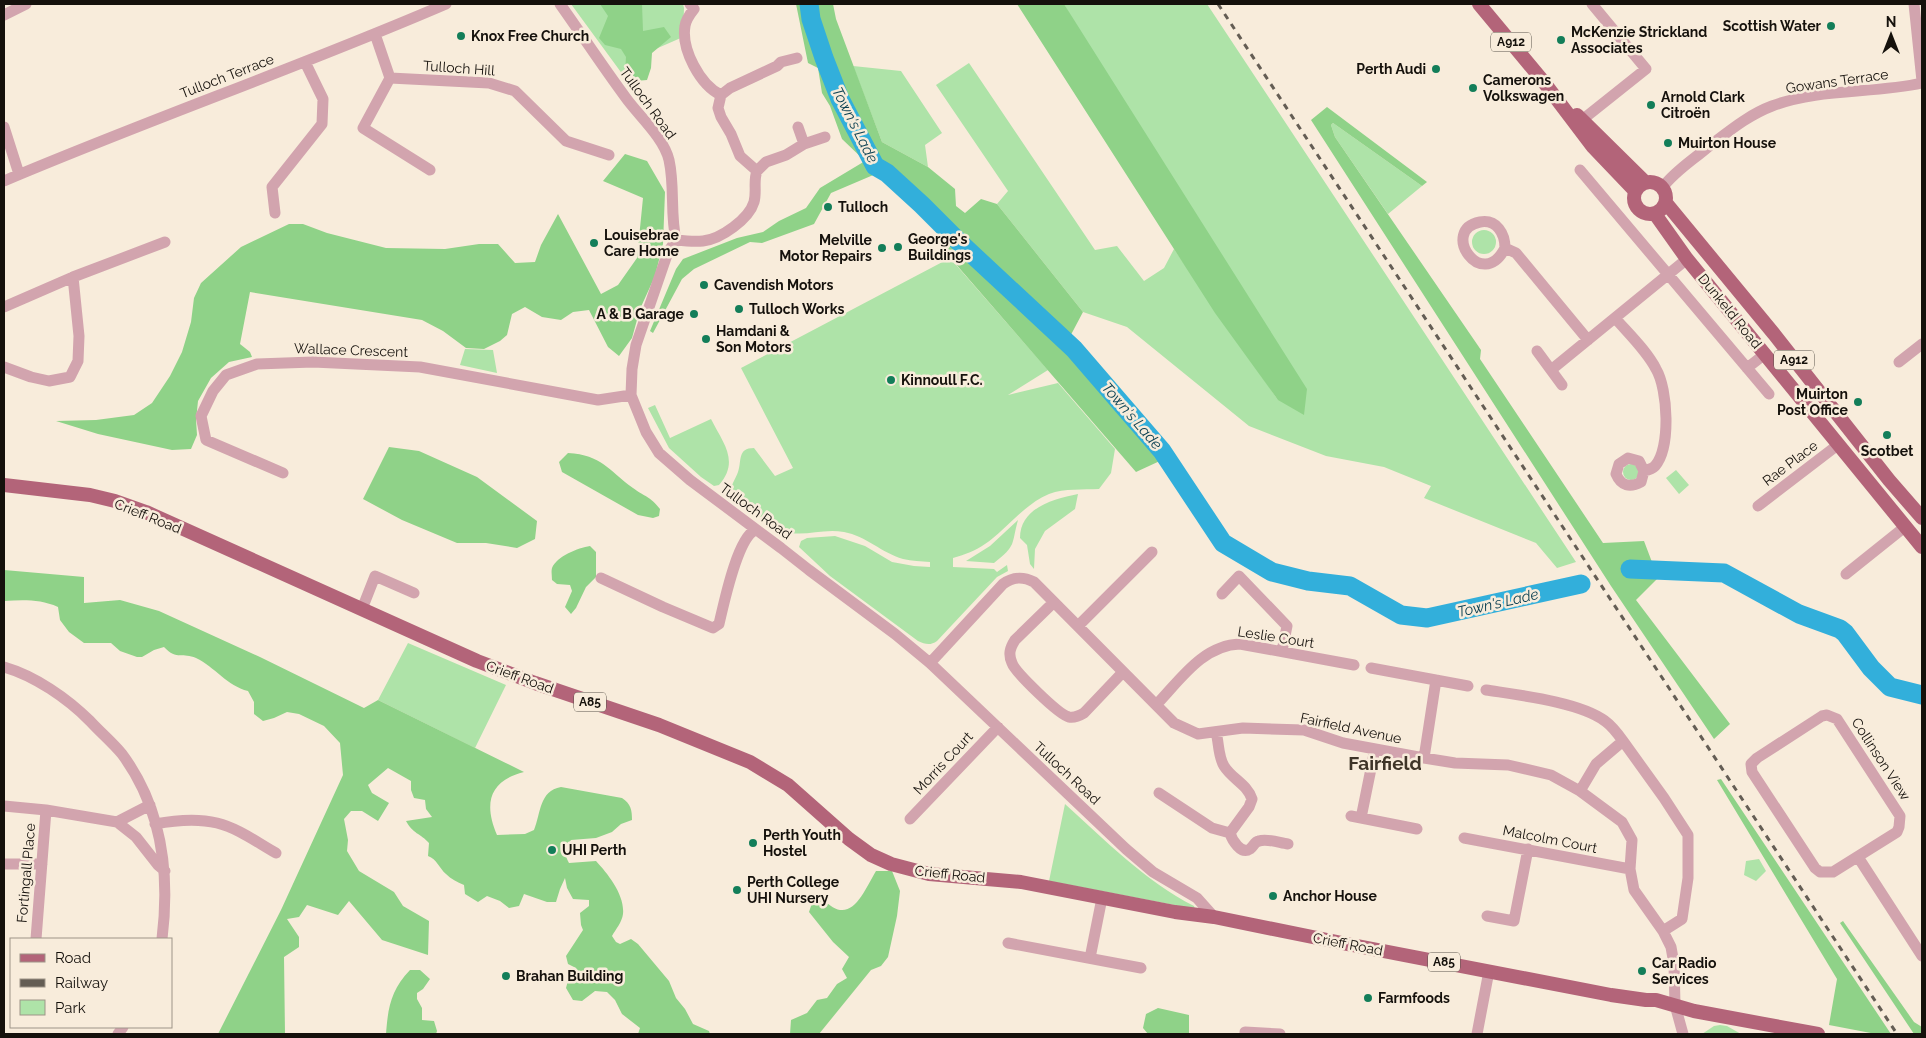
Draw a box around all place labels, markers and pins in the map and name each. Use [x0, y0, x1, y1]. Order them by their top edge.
place label: Scottish Water [1723, 18, 1822, 34]
marker: Scottish Water [1825, 20, 1837, 32]
place label: McKenzie Strickland Associates [1571, 24, 1707, 56]
place label: Knox Free Church [471, 28, 589, 44]
marker: Knox Free Church [455, 30, 467, 42]
marker: McKenzie Strickland Associates [1555, 34, 1567, 46]
place label: Perth Audi [1356, 61, 1426, 77]
marker: Perth Audi [1430, 63, 1442, 75]
place label: Camerons Volkswagen [1483, 72, 1564, 104]
marker: Camerons Volkswagen [1467, 82, 1479, 94]
place label: Arnold Clark Citroën [1661, 89, 1745, 121]
marker: Arnold Clark Citroën [1645, 99, 1657, 111]
place label: Muirton House [1678, 135, 1777, 151]
marker: Muirton House [1662, 137, 1674, 149]
place label: Tulloch [838, 199, 888, 215]
marker: Tulloch [822, 201, 834, 213]
place label: Louisebrae Care Home [604, 227, 680, 259]
place label: George's Buildings [908, 231, 971, 263]
place label: Melville Motor Repairs [779, 232, 873, 264]
marker: Louisebrae Care Home [588, 237, 600, 249]
marker: George's Buildings [892, 241, 904, 253]
marker: Melville Motor Repairs [876, 242, 888, 254]
place label: Cavendish Motors [714, 277, 834, 293]
marker: Cavendish Motors [698, 279, 710, 291]
place label: Tulloch Works [749, 301, 845, 317]
marker: Tulloch Works [733, 303, 745, 315]
place label: A & B Garage [597, 306, 685, 322]
marker: A & B Garage [688, 308, 700, 320]
place label: Hamdani & Son Motors [716, 323, 791, 355]
marker: Hamdani & Son Motors [700, 333, 712, 345]
place label: Kinnoull F.C. [901, 372, 983, 388]
marker: Kinnoull F.C. [885, 374, 897, 386]
place label: Muirton Post Office [1777, 386, 1849, 418]
marker: Muirton Post Office [1852, 396, 1864, 408]
marker: Scotbet [1881, 429, 1893, 441]
place label: Scotbet [1861, 443, 1914, 459]
place label: Perth Youth Hostel [763, 827, 841, 859]
marker: Perth Youth Hostel [747, 837, 759, 849]
place label: UHI Perth [562, 842, 627, 858]
marker: UHI Perth [546, 844, 558, 856]
place label: Perth College UHI Nursery [747, 874, 840, 906]
marker: Perth College UHI Nursery [731, 884, 743, 896]
place label: Anchor House [1283, 888, 1378, 904]
marker: Anchor House [1267, 890, 1279, 902]
place label: Car Radio Services [1652, 955, 1717, 987]
marker: Car Radio Services [1636, 965, 1648, 977]
place label: Brahan Building [516, 968, 623, 984]
marker: Brahan Building [500, 970, 512, 982]
place label: Farmfoods [1378, 990, 1450, 1006]
marker: Farmfoods [1362, 992, 1374, 1004]

